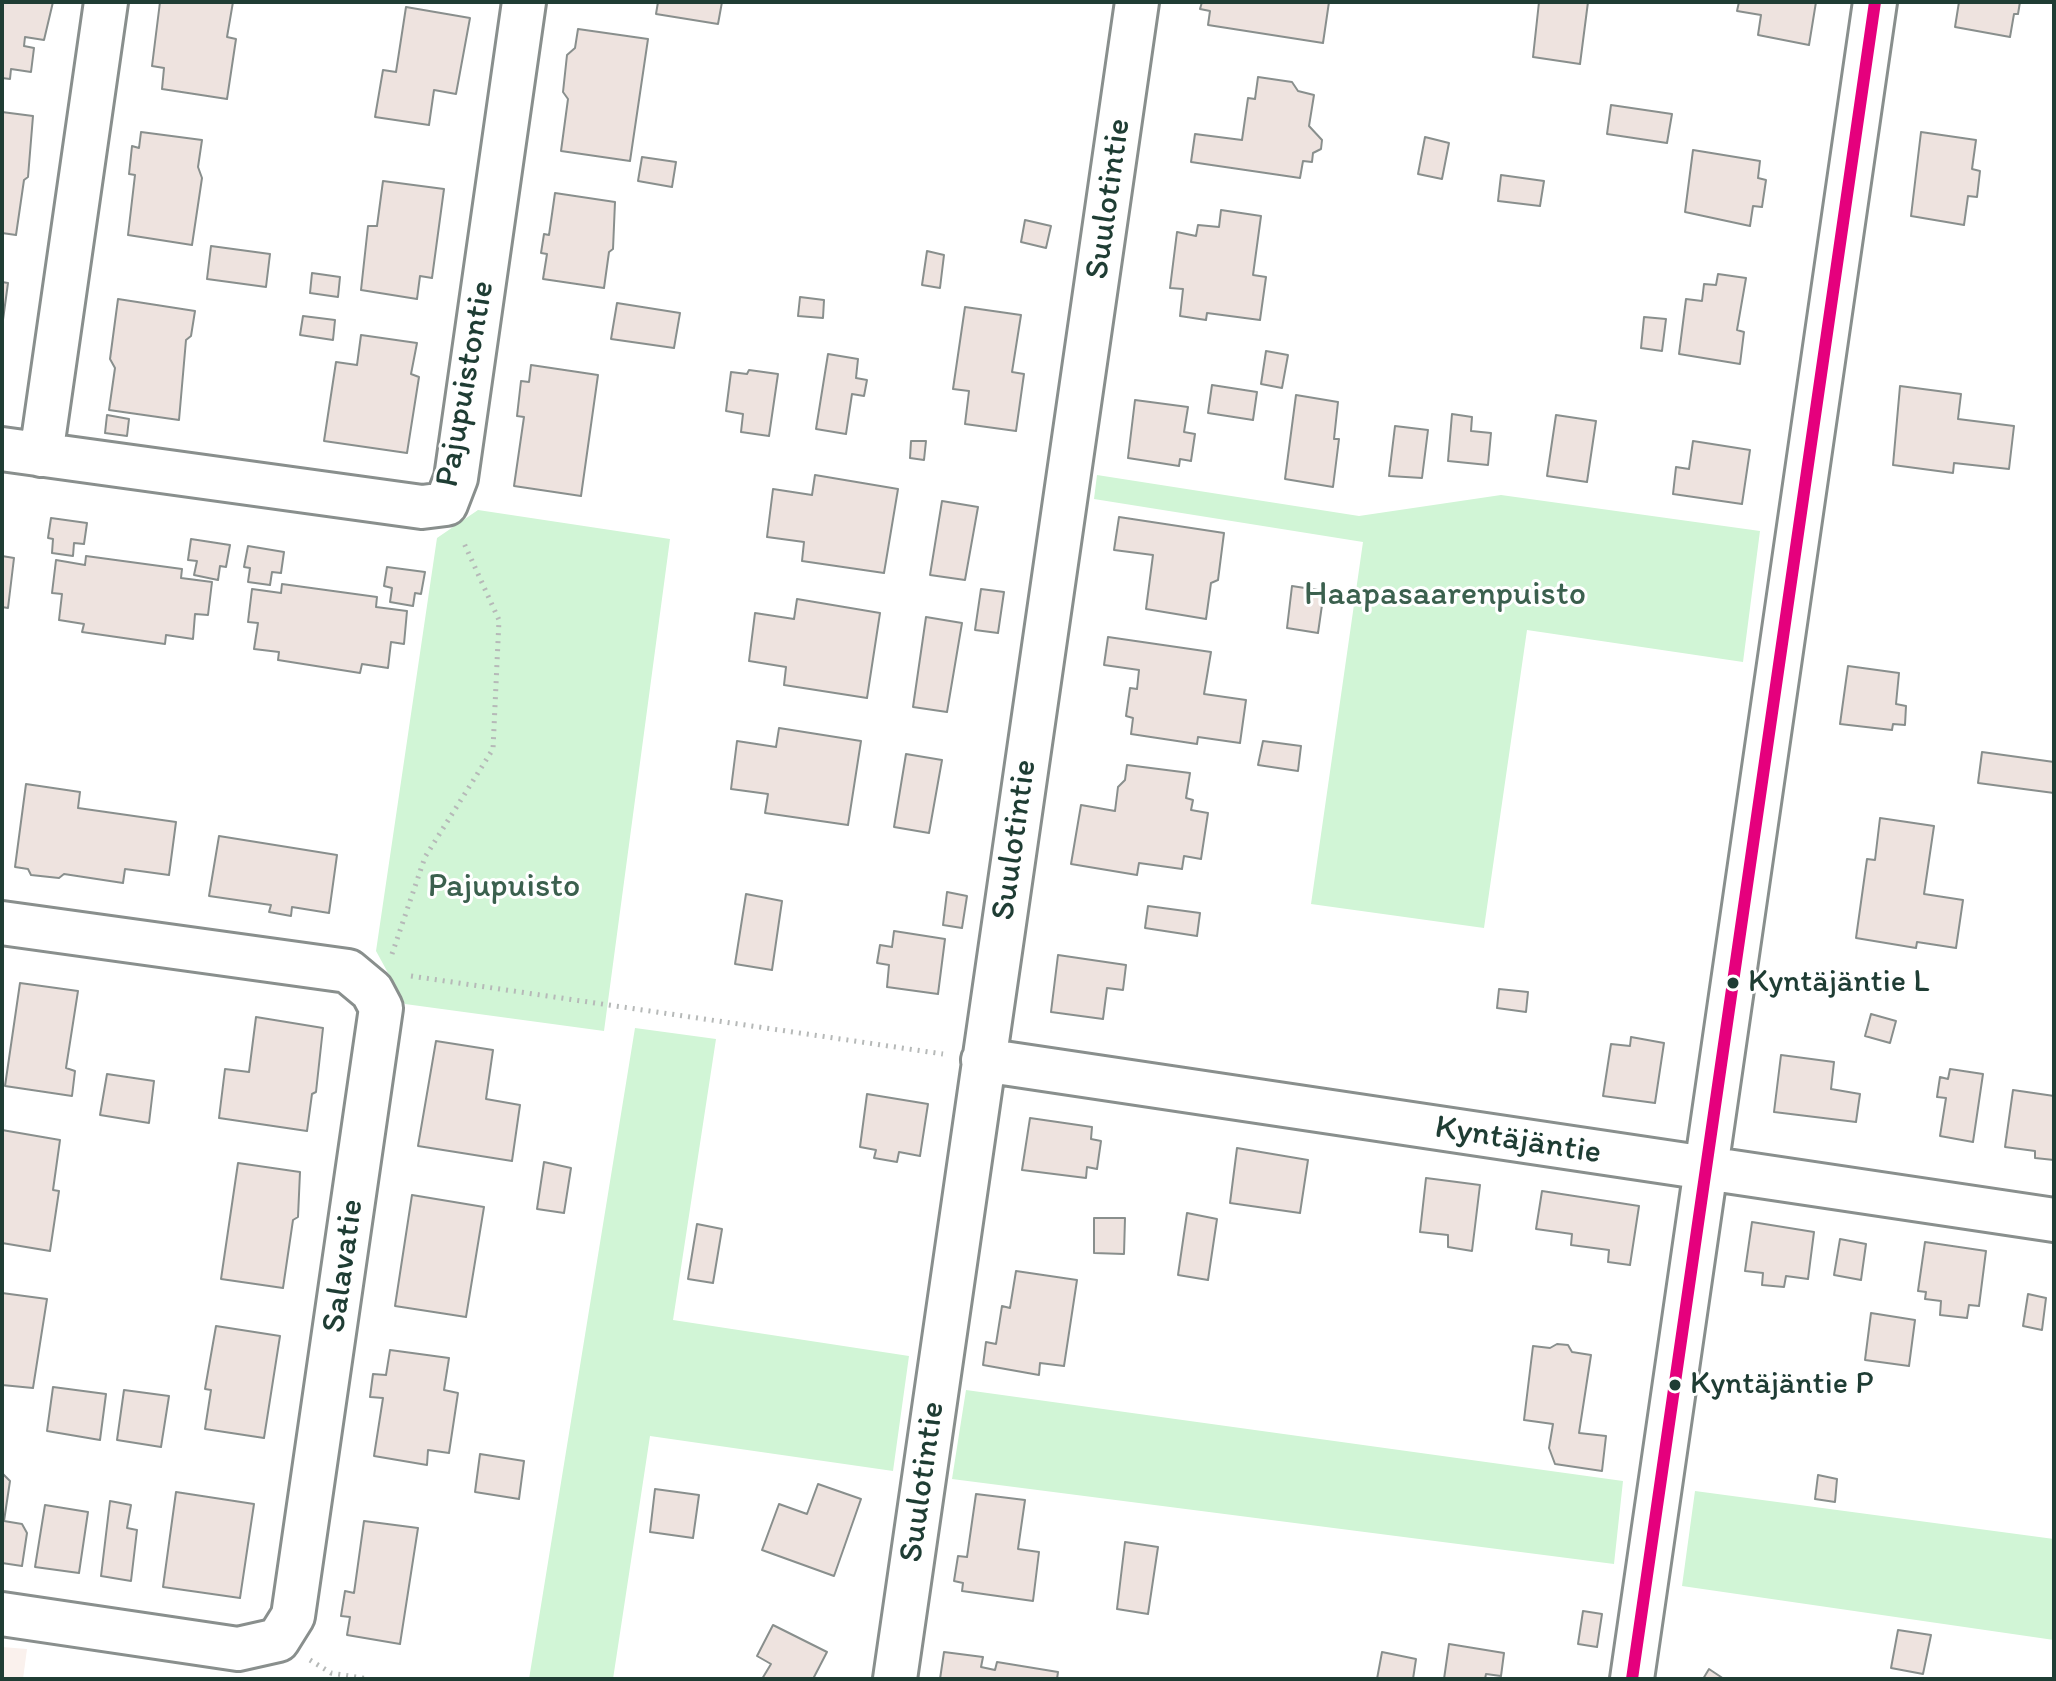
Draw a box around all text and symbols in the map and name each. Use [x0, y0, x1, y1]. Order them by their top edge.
street label: Suulotintie [1078, 116, 1140, 282]
street label: Pajupuistontie [428, 278, 504, 490]
park label: Haapasaarenpuisto [1304, 575, 1586, 615]
street label: Suulotintie [984, 757, 1046, 923]
park label: Pajupuisto [428, 867, 580, 907]
place label: Kyntäjäntie L [1748, 964, 1929, 1002]
marker: Kyntäjäntie L [1725, 975, 1741, 991]
street label: Kyntäjäntie [1432, 1108, 1604, 1174]
street label: Salavatie [314, 1197, 374, 1335]
place label: Kyntäjäntie P [1690, 1366, 1873, 1404]
marker: Kyntäjäntie P [1667, 1377, 1683, 1393]
street label: Suulotintie [892, 1399, 954, 1565]

